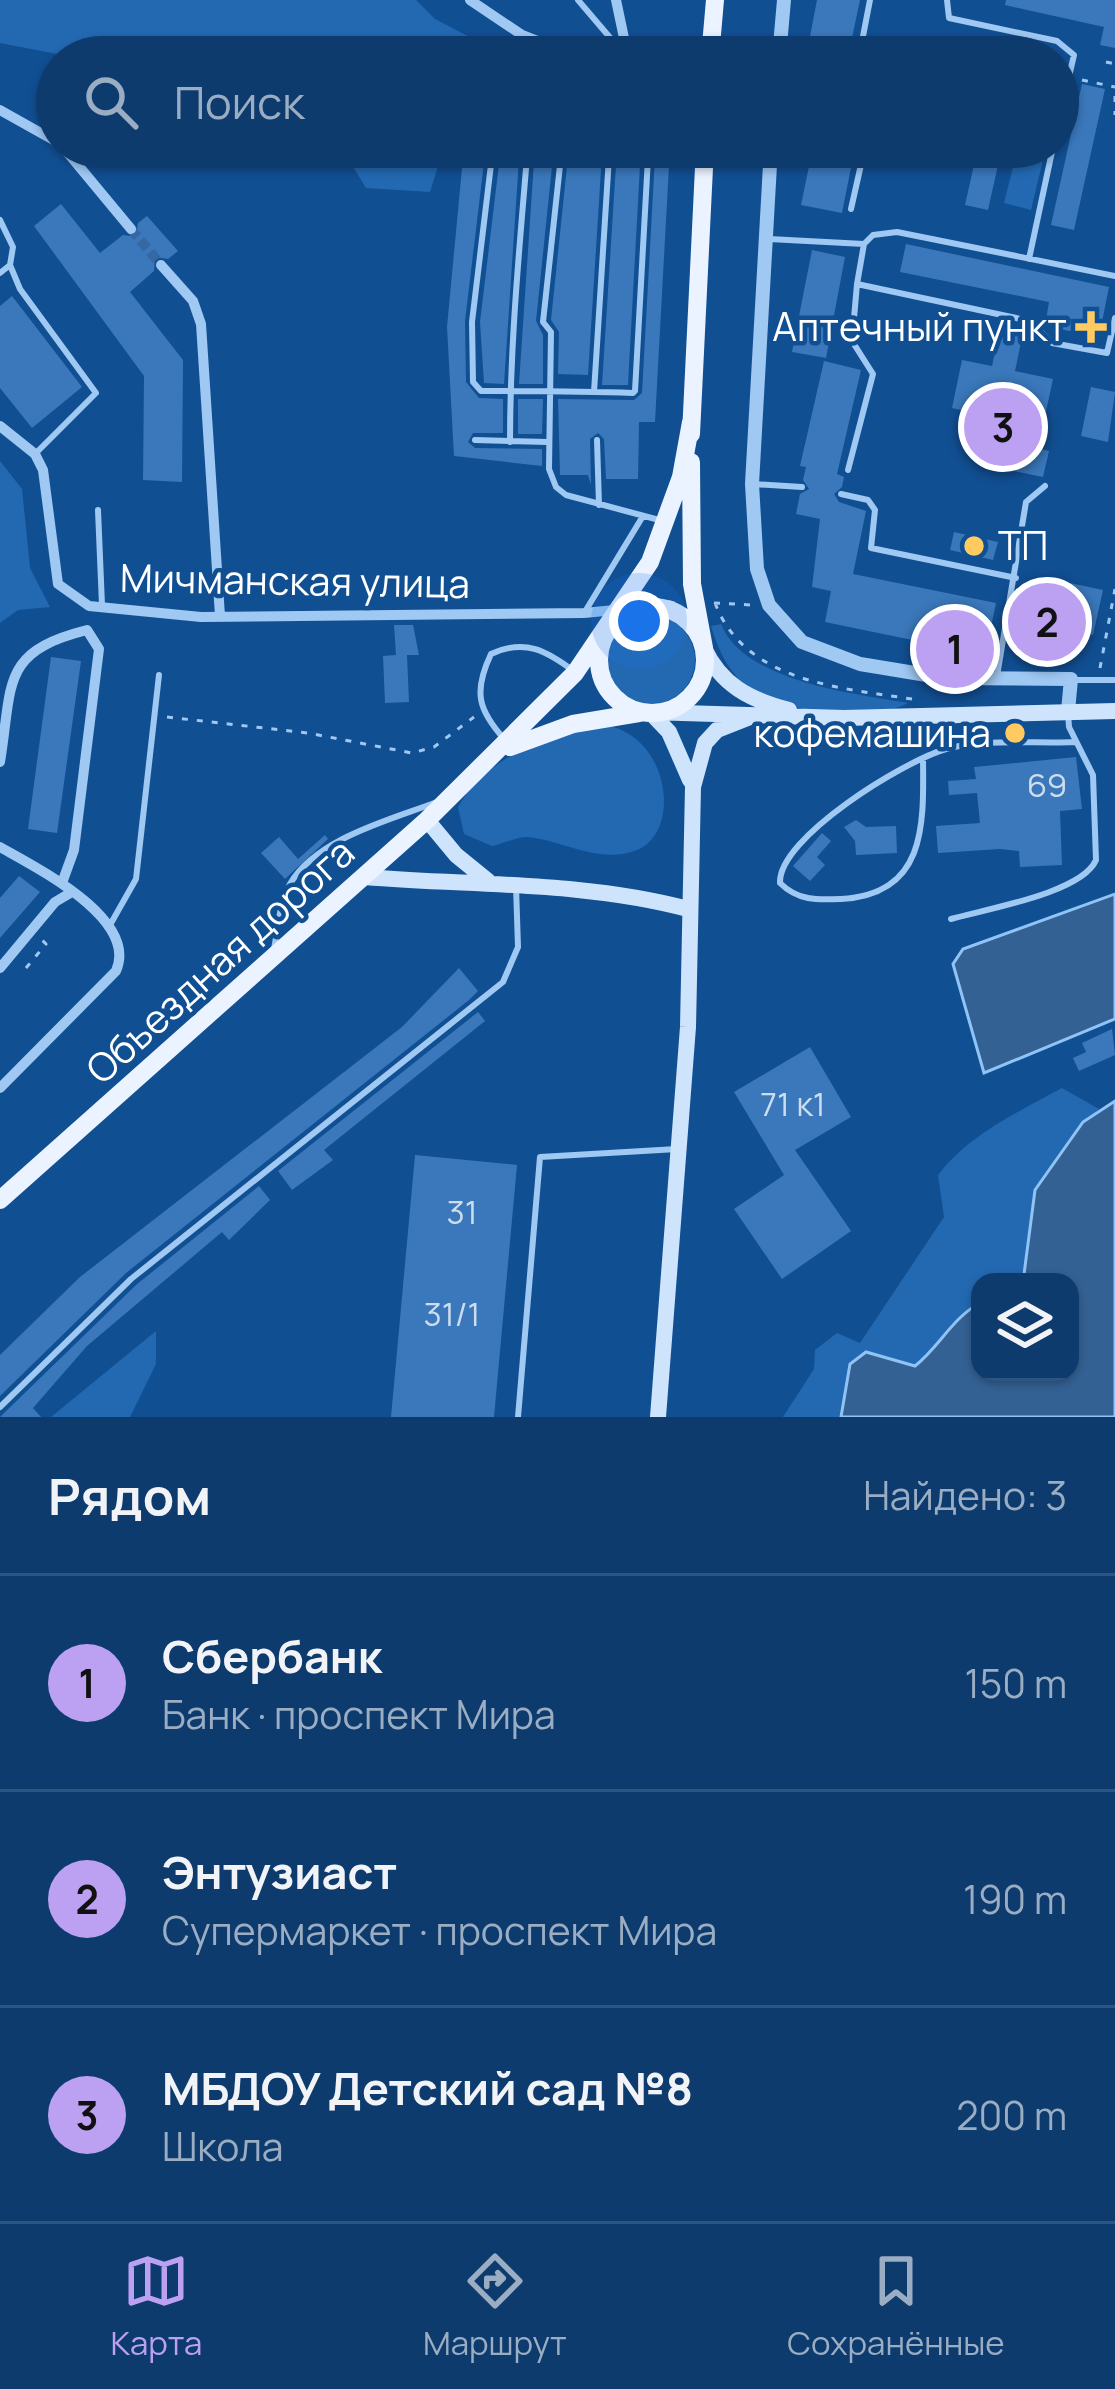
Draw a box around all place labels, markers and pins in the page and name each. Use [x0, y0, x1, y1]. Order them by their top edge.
place label: Аптечный пункт [772, 299, 1067, 353]
marker: Аптечный пункт [1078, 314, 1104, 340]
pin: 3 [964, 382, 1042, 472]
place label: ТП [998, 518, 1048, 572]
marker: ТП [961, 533, 987, 559]
pin: 2 [1008, 577, 1086, 667]
pin: 1 [916, 604, 994, 694]
place label: кофемашина [754, 705, 991, 759]
marker: кофемашина [1002, 720, 1028, 746]

